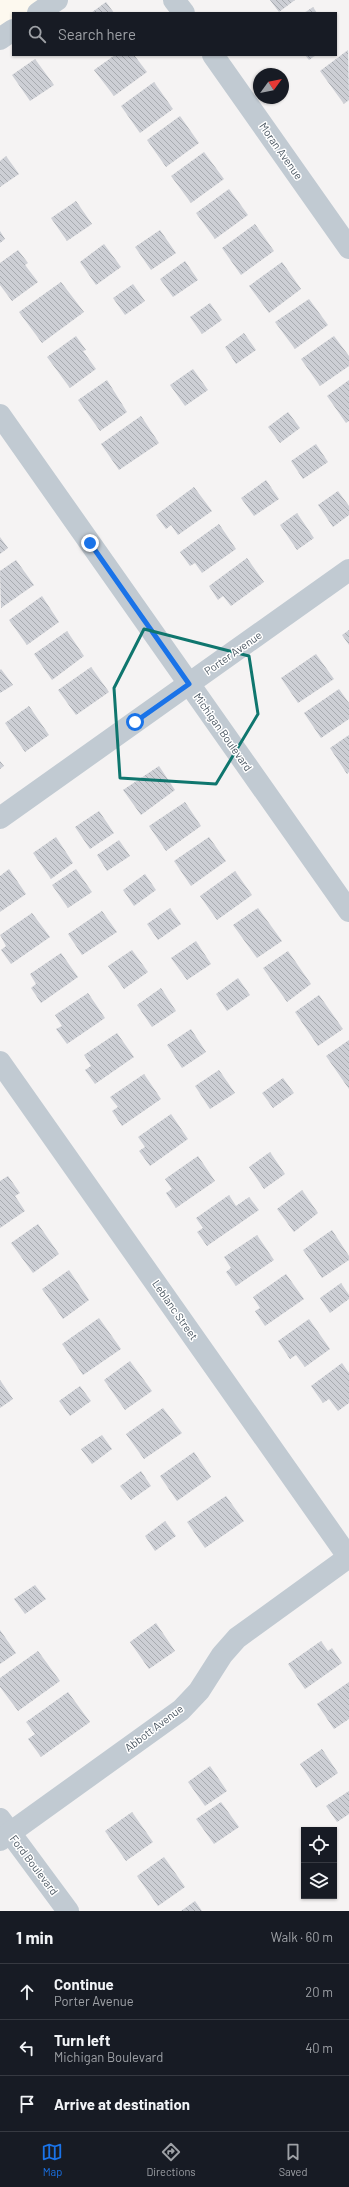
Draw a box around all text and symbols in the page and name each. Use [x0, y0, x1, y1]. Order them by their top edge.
search box [12, 12, 337, 56]
icon: search [26, 23, 48, 45]
text: Search here [58, 25, 136, 43]
north arrow [253, 68, 289, 104]
street label: Moran Avenue [257, 120, 306, 182]
route end [81, 534, 99, 552]
street label: Porter Avenue [201, 628, 264, 677]
street label: Michigan Boulevard [192, 690, 255, 773]
route start [126, 713, 144, 731]
street label: Leblanc Street [150, 1277, 201, 1342]
street label: Abbott Avenue [122, 1701, 186, 1754]
map controls [301, 1827, 337, 1899]
button: locate [301, 1827, 337, 1863]
street label: Ford Boulevard [8, 1832, 61, 1897]
button: layers [301, 1863, 337, 1899]
text: 1 min [16, 1927, 53, 1947]
text: Walk · 60 m [271, 1929, 333, 1945]
text: Continue [54, 1975, 114, 1993]
icon: ahead [16, 1981, 38, 2003]
text: 20 m [305, 1984, 333, 2000]
text: Porter Avenue [54, 1993, 134, 2009]
text: Turn left [54, 2031, 110, 2049]
icon: left [16, 2037, 38, 2059]
text: 40 m [305, 2040, 333, 2056]
text: Michigan Boulevard [54, 2049, 163, 2065]
icon: arrive [16, 2093, 38, 2115]
text: Arrive at destination [54, 2095, 190, 2113]
tab: Map [41, 2141, 63, 2178]
tab: Directions [146, 2141, 196, 2178]
tab: Saved [279, 2141, 308, 2178]

